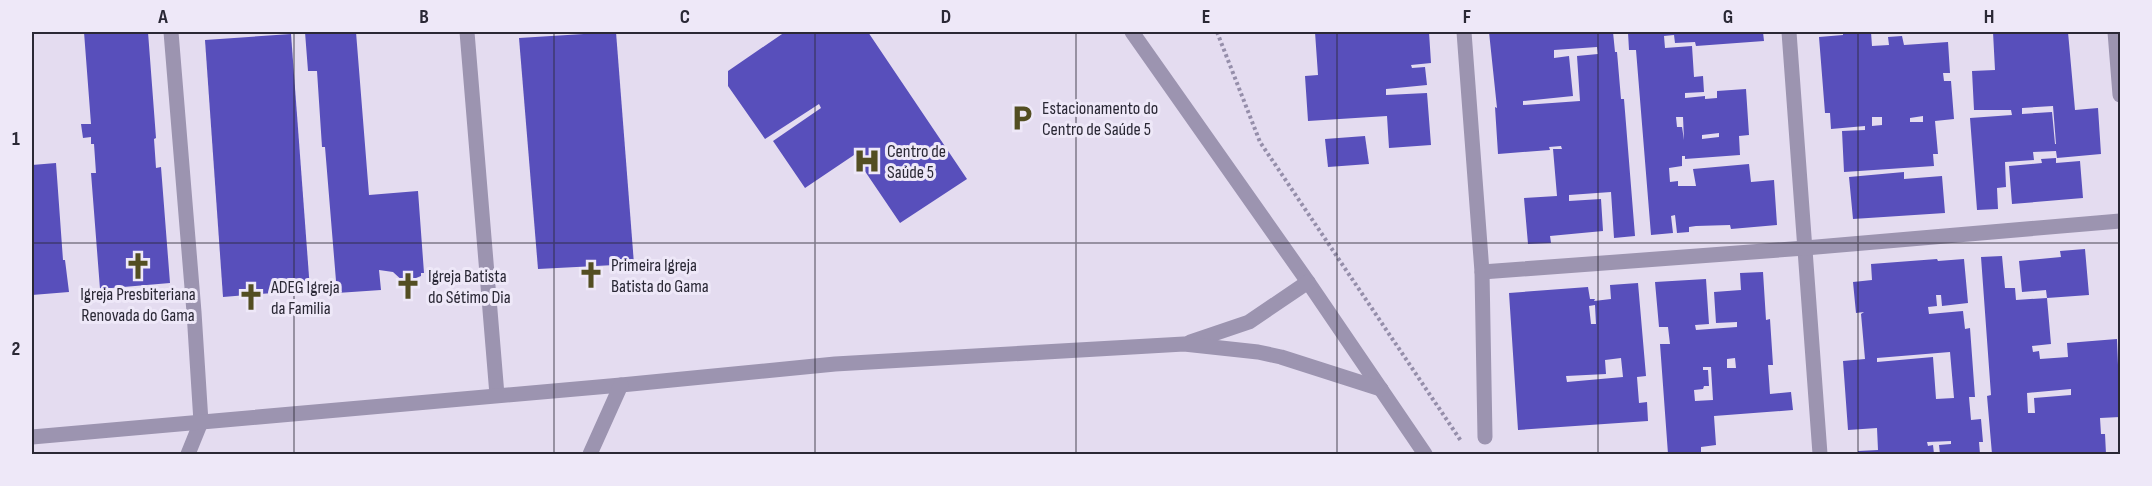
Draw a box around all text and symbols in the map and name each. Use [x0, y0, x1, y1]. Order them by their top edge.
text: A [157, 5, 168, 29]
text: B [419, 5, 429, 29]
text: C [680, 5, 690, 29]
text: D [941, 5, 951, 29]
text: E [1202, 5, 1210, 29]
text: F [1463, 5, 1471, 29]
text: G [1723, 5, 1733, 29]
text: H [1984, 5, 1994, 29]
place label: Estacionamento do Centro de Saúde 5 [1042, 98, 1158, 140]
parking icon: Estacionamento do Centro de Saúde 5 [1007, 103, 1037, 133]
text: 1 [12, 127, 20, 151]
place label: Centro de Saúde 5 [887, 141, 946, 183]
hospital icon: Centro de Saúde 5 [852, 146, 882, 176]
church icon: Igreja Presbiteriana Renovada do Gama [123, 251, 153, 281]
place label: Primeira Igreja Batista do Gama [611, 255, 709, 297]
church icon: Primeira Igreja Batista do Gama [576, 260, 606, 290]
place label: Igreja Batista do Sétimo Dia [428, 266, 511, 308]
church icon: Igreja Batista do Sétimo Dia [393, 271, 423, 301]
place label: ADEG Igreja da Familia [270, 277, 340, 319]
church icon: ADEG Igreja da Familia [236, 282, 266, 312]
place label: Igreja Presbiteriana Renovada do Gama [80, 284, 196, 326]
text: 2 [12, 337, 20, 361]

